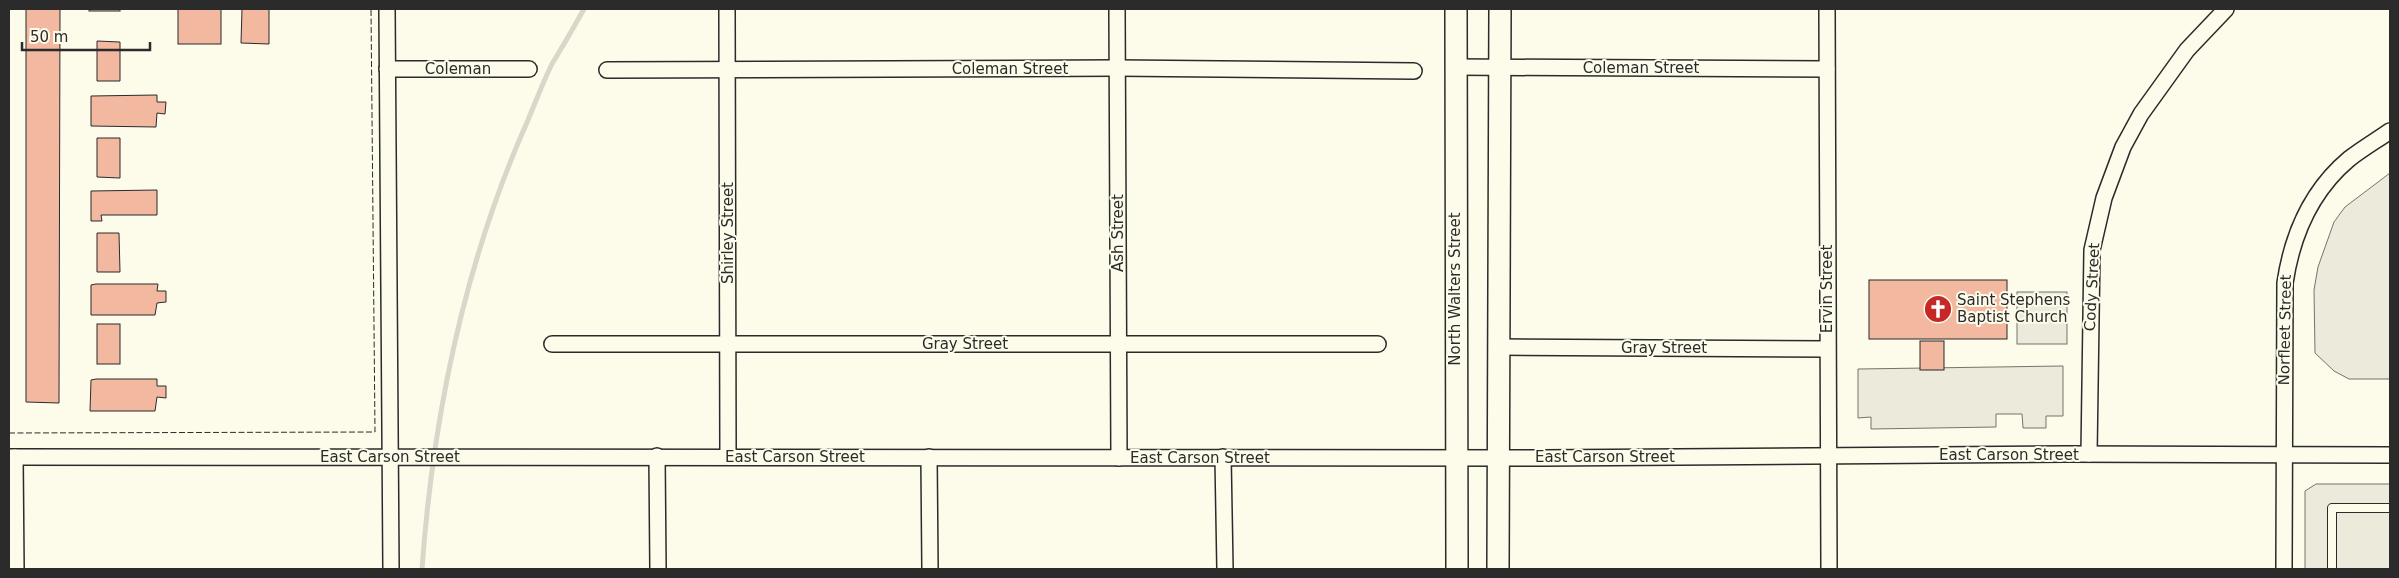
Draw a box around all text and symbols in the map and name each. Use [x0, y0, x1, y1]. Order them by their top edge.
scale bar [22, 20, 150, 52]
text: 50 m [30, 28, 68, 46]
street label: Coleman Street [1583, 59, 1699, 77]
street label: Coleman [425, 60, 491, 78]
street label: Coleman Street [952, 60, 1068, 78]
street label: Shirley Street [719, 182, 737, 284]
street label: Ash Street [1109, 194, 1127, 272]
street label: North Walters Street [1446, 212, 1464, 366]
street label: Cody Street [2081, 242, 2103, 332]
street label: Ervin Street [1818, 245, 1836, 333]
street label: Norfleet Street [2275, 274, 2295, 386]
place label: Saint Stephens Baptist Church [1957, 291, 2070, 326]
church icon: Saint Stephens Baptist Church [1923, 294, 1953, 324]
street label: Gray Street [922, 335, 1008, 353]
street label: Gray Street [1621, 339, 1707, 357]
street label: East Carson Street [1939, 446, 2079, 464]
street label: East Carson Street [320, 448, 460, 466]
street label: East Carson Street [725, 448, 865, 466]
street label: East Carson Street [1535, 448, 1675, 466]
street label: East Carson Street [1130, 449, 1270, 467]

